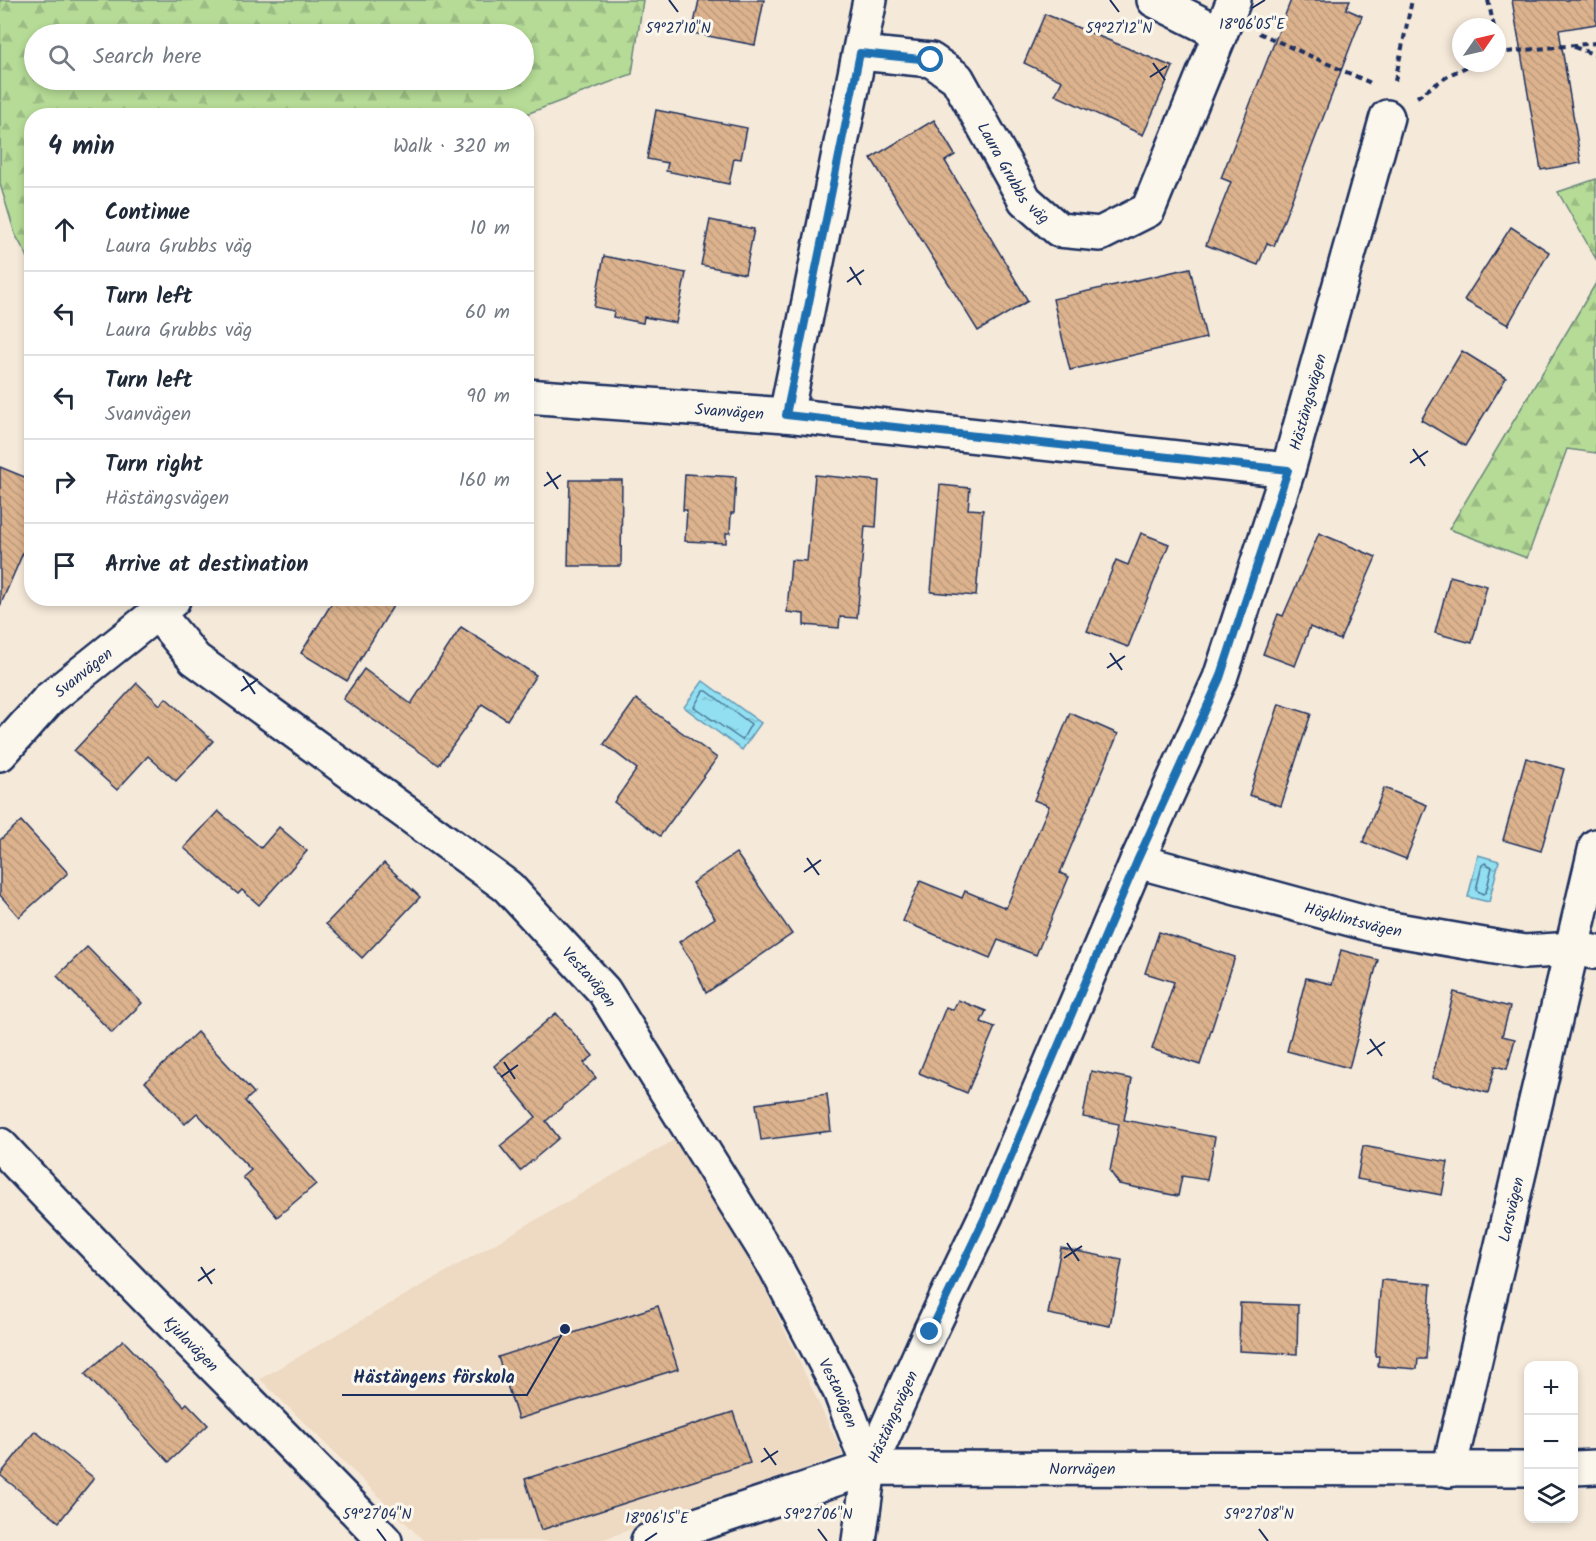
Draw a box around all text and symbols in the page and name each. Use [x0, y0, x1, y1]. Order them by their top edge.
text: 18°06'05"E [1219, 13, 1286, 37]
text: 59°27'10"N [645, 17, 711, 41]
text: 59°27'12"N [1086, 17, 1152, 41]
north arrow [1452, 18, 1506, 72]
search box [24, 24, 534, 90]
text: Search here [93, 40, 201, 75]
icon: search [45, 41, 78, 74]
route start [917, 46, 943, 72]
street label: Laura Grubbs väg [970, 118, 1055, 231]
text: 4 min [48, 126, 115, 168]
text: Walk · 320 m [393, 131, 510, 163]
text: Continue [105, 196, 190, 231]
icon: ahead [48, 213, 81, 246]
text: 10 m [470, 213, 510, 245]
text: Laura Grubbs väg [105, 231, 252, 263]
text: Turn left [105, 280, 192, 315]
icon: left [48, 297, 81, 330]
text: 60 m [465, 297, 510, 329]
text: Laura Grubbs väg [105, 315, 252, 347]
street label: Hästängsvägen [1283, 351, 1334, 453]
text: Turn left [105, 364, 192, 399]
icon: left [48, 381, 81, 414]
text: 90 m [466, 381, 510, 413]
street label: Svanvägen [694, 397, 765, 427]
text: Svanvägen [105, 399, 191, 431]
text: Turn right [105, 448, 203, 483]
icon: right [48, 465, 81, 498]
text: 160 m [459, 465, 510, 497]
text: Hästängsvägen [105, 483, 229, 515]
text: Arrive at destination [105, 548, 308, 583]
icon: arrive [48, 549, 81, 582]
street label: Svanvägen [49, 642, 119, 704]
street label: Högklintsvägen [1301, 896, 1404, 945]
street label: Vestavägen [555, 942, 622, 1013]
street label: Larsvägen [1492, 1174, 1532, 1245]
street label: Kjulavägen [157, 1311, 224, 1378]
route end [916, 1318, 942, 1344]
street label: Vestavägen [811, 1354, 864, 1432]
callout: Hästängens förskola [342, 1359, 527, 1395]
map controls [1524, 1361, 1578, 1523]
button: + [1524, 1361, 1578, 1415]
text: Hästängens förskola [353, 1364, 515, 1393]
street label: Hästängsvägen [862, 1367, 925, 1468]
button: − [1524, 1415, 1578, 1469]
street label: Norrvägen [1049, 1457, 1115, 1482]
button: layers [1524, 1469, 1578, 1523]
text: 59°27'04"N [342, 1503, 412, 1527]
text: 59°27'06"N [783, 1503, 853, 1527]
text: 59°27'08"N [1224, 1503, 1294, 1527]
text: 18°06'15"E [625, 1507, 690, 1531]

